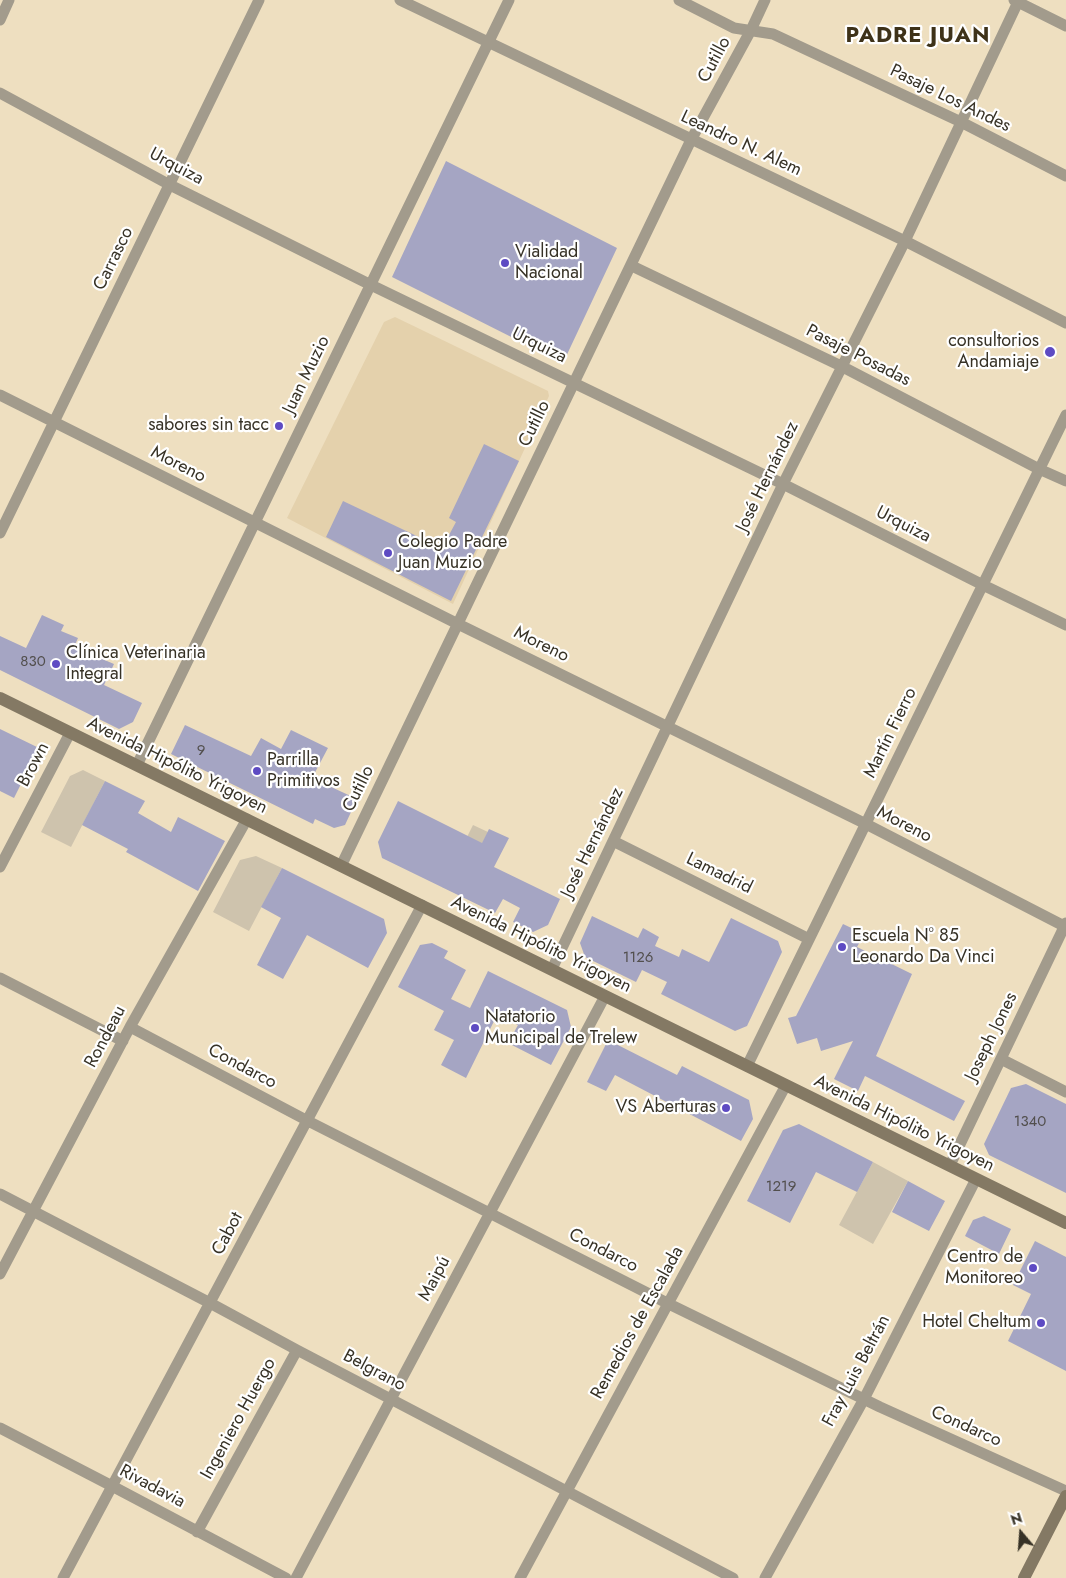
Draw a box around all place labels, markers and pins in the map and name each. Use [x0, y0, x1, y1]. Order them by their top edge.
place label: Vialidad Nacional [515, 242, 583, 284]
marker: Vialidad Nacional [499, 257, 511, 269]
place label: consultorios Andamiaje [948, 331, 1039, 374]
marker: consultorios Andamiaje [1043, 345, 1057, 359]
place label: sabores sin tacc [148, 415, 269, 437]
marker: sabores sin tacc [273, 420, 285, 432]
place label: Colegio Padre Juan Muzio [398, 532, 507, 574]
marker: Colegio Padre Juan Muzio [382, 547, 394, 559]
place label: Clínica Veterinaria Integral [66, 643, 206, 686]
marker: Clínica Veterinaria Integral [50, 658, 62, 670]
place label: Parrilla Primitivos [267, 750, 340, 792]
marker: Parrilla Primitivos [251, 765, 263, 777]
place label: Escuela N° 85 Leonardo Da Vinci [852, 926, 995, 969]
marker: Escuela N° 85 Leonardo Da Vinci [836, 941, 848, 953]
place label: Natatorio Municipal de Trelew [485, 1007, 637, 1050]
marker: Natatorio Municipal de Trelew [469, 1022, 481, 1034]
place label: VS Aberturas [615, 1097, 716, 1119]
marker: VS Aberturas [720, 1102, 732, 1114]
place label: Centro de Monitoreo [945, 1247, 1023, 1290]
marker: Centro de Monitoreo [1027, 1262, 1039, 1274]
place label: Hotel Cheltum [922, 1312, 1031, 1334]
marker: Hotel Cheltum [1035, 1317, 1047, 1329]

